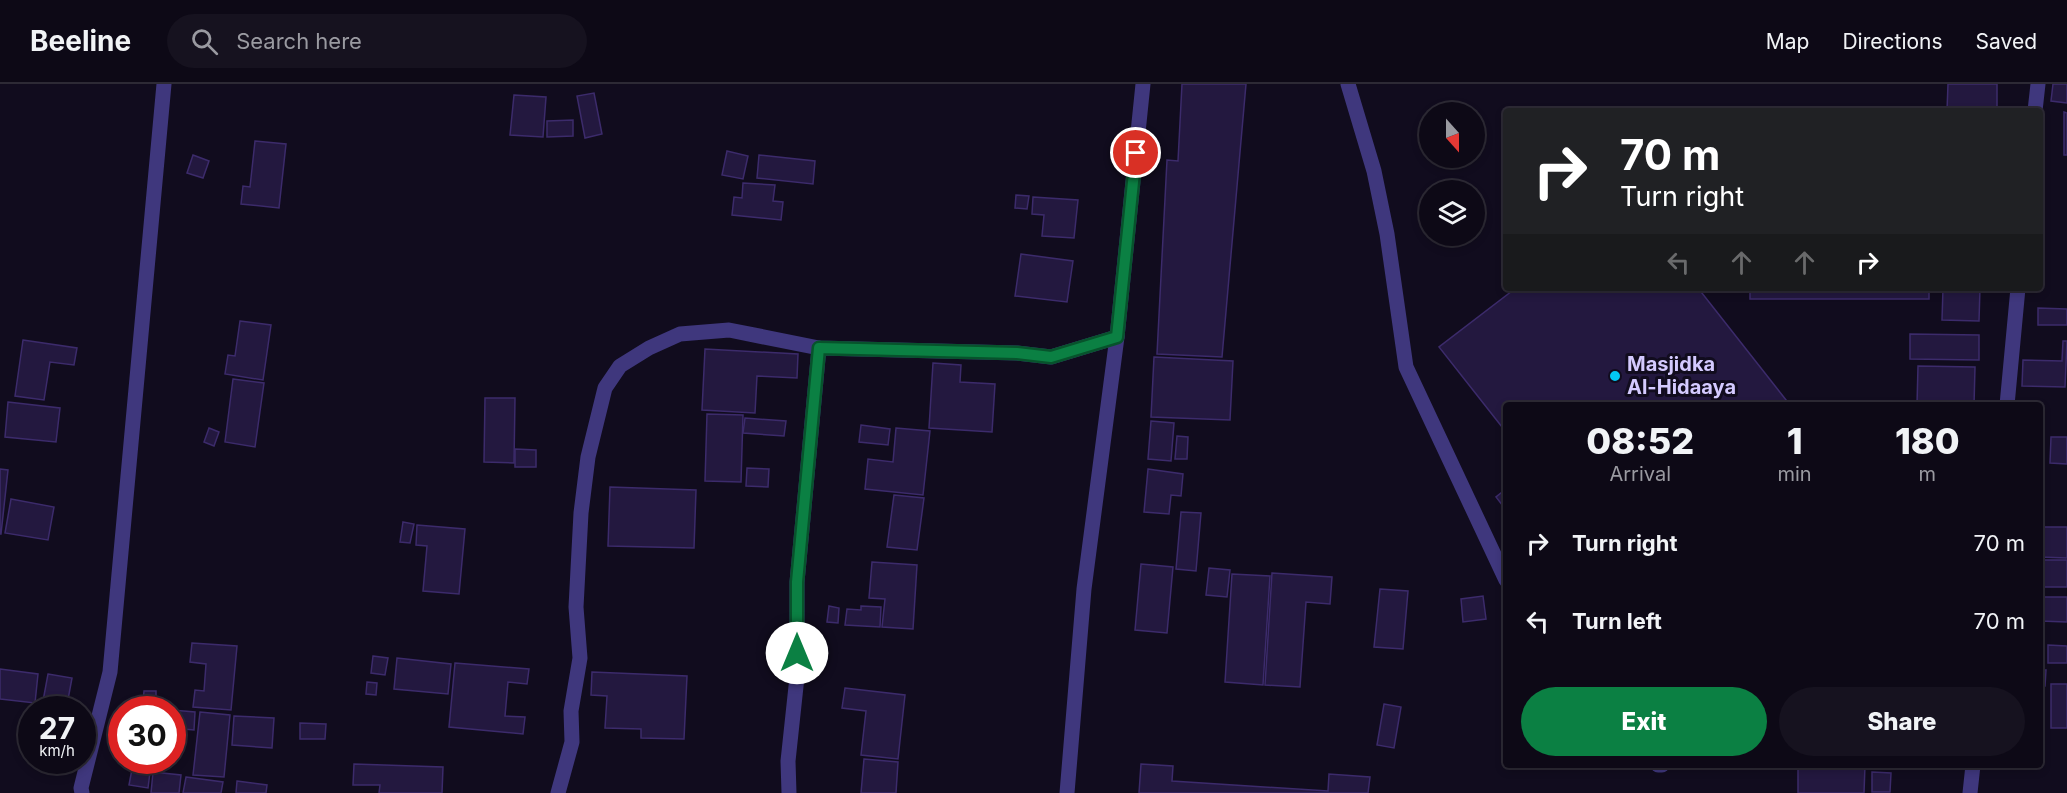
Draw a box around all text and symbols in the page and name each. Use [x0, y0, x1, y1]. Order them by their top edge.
search box [167, 14, 587, 68]
text: Beeline [30, 24, 131, 58]
icon: search [188, 25, 221, 58]
text: Search here [236, 28, 362, 54]
text: Map [1766, 29, 1809, 54]
text: Directions [1842, 29, 1943, 54]
text: Saved [1976, 29, 2037, 54]
north arrow [1419, 102, 1485, 168]
map controls [1419, 102, 1485, 246]
pin [1110, 127, 1161, 178]
text: 70 m [1620, 129, 1720, 180]
icon: right [1521, 132, 1599, 210]
icon: arrive [1119, 136, 1152, 169]
button: layers [1419, 180, 1485, 246]
text: Turn right [1620, 180, 1744, 213]
icon: left [1662, 246, 1695, 279]
icon: ahead [1725, 246, 1758, 279]
icon: ahead [1788, 246, 1821, 279]
icon: right [1851, 246, 1884, 279]
place label: Masjidka Al-Hidaaya [1627, 352, 1736, 399]
marker: Masjidka Al-Hidaaya [1608, 369, 1622, 383]
text: 08:52 [1586, 419, 1694, 463]
text: 1 [1787, 419, 1803, 463]
text: 180 [1895, 419, 1960, 463]
text: Arrival [1609, 462, 1671, 486]
text: min [1778, 462, 1812, 486]
text: m [1919, 462, 1936, 486]
icon: right [1521, 527, 1554, 560]
text: Turn right [1572, 530, 1678, 556]
text: 70 m [1974, 530, 2025, 556]
icon: left [1521, 605, 1554, 638]
text: Turn left [1572, 608, 1662, 634]
text: 70 m [1974, 608, 2025, 634]
position arrow [765, 621, 829, 685]
button: Exit [1521, 687, 1767, 756]
button: Share [1779, 687, 2025, 756]
speed limit sign: 30 [108, 696, 186, 774]
text: 27 [39, 710, 75, 746]
text: km/h [39, 741, 75, 760]

